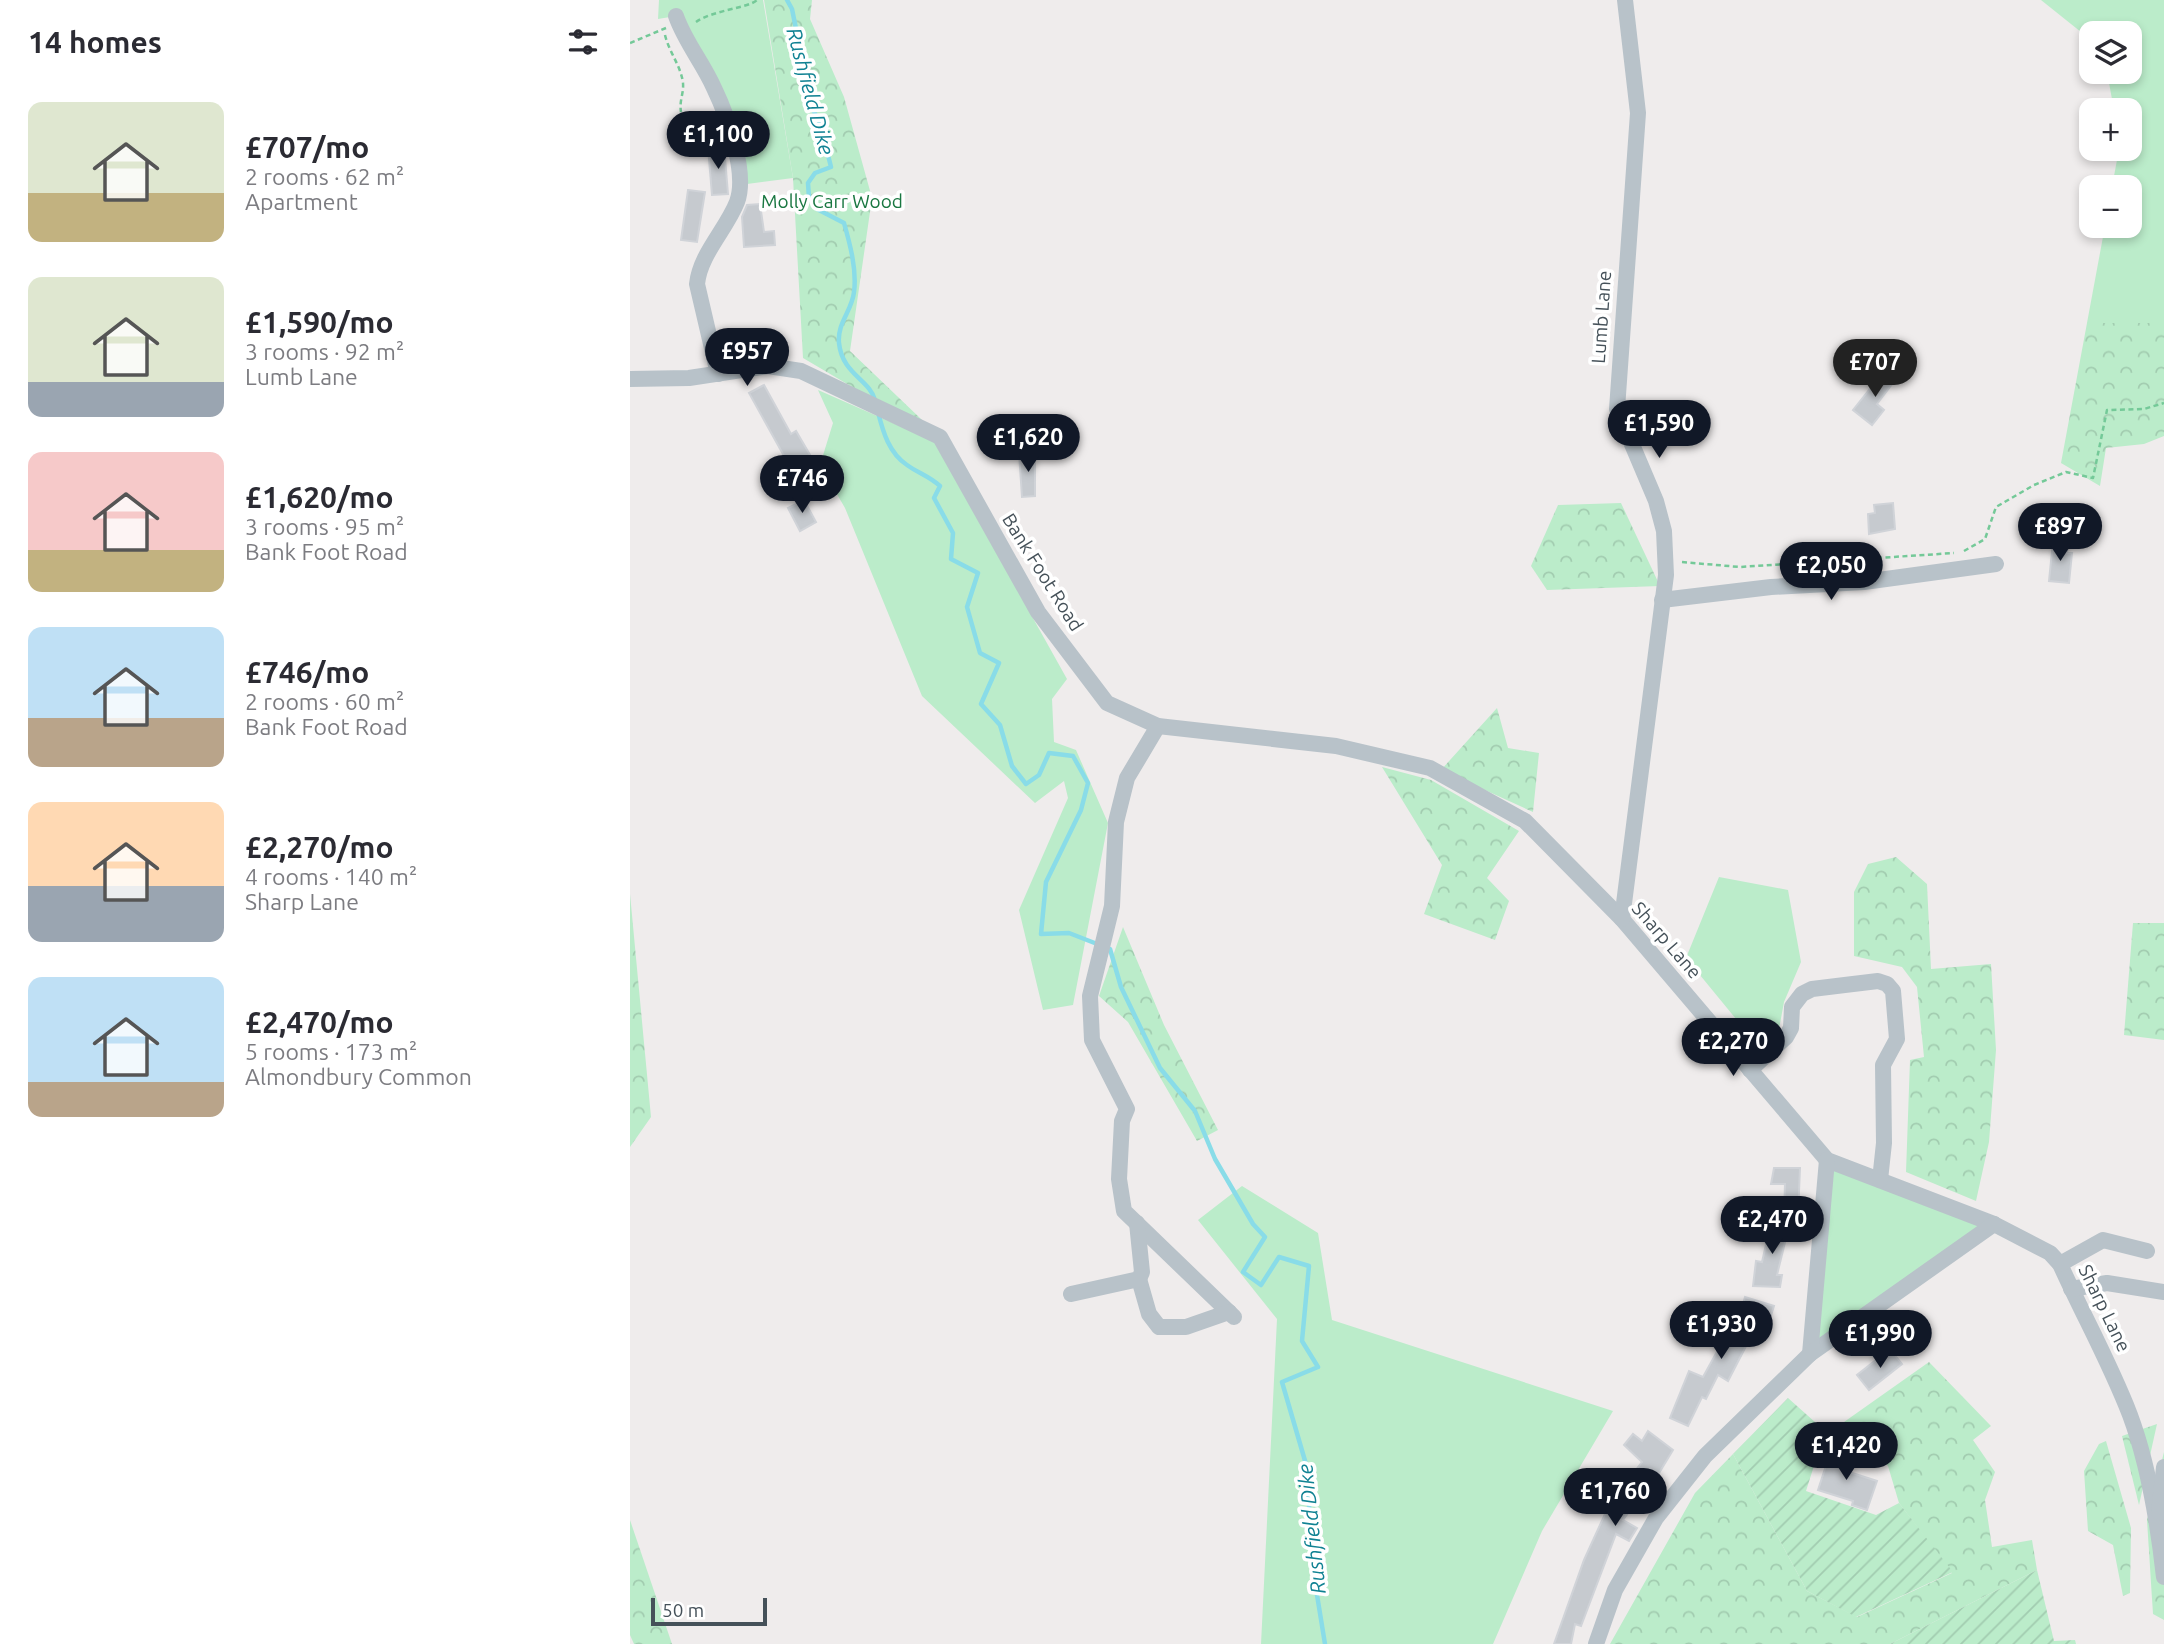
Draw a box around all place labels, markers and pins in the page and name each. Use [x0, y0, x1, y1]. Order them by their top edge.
pin: £1,100 [661, 111, 775, 171]
pin: £957 [706, 328, 788, 388]
pin: £707 [1834, 340, 1916, 399]
pin: £1,590 [1602, 400, 1716, 460]
pin: £1,620 [971, 414, 1085, 474]
pin: £746 [761, 456, 843, 515]
pin: £897 [2019, 504, 2101, 563]
pin: £2,050 [1774, 542, 1888, 602]
pin: £2,270 [1676, 1018, 1790, 1078]
pin: £2,470 [1715, 1196, 1829, 1256]
pin: £1,930 [1664, 1302, 1778, 1361]
pin: £1,990 [1823, 1310, 1937, 1370]
pin: £1,420 [1789, 1422, 1903, 1482]
pin: £1,760 [1558, 1468, 1672, 1528]

